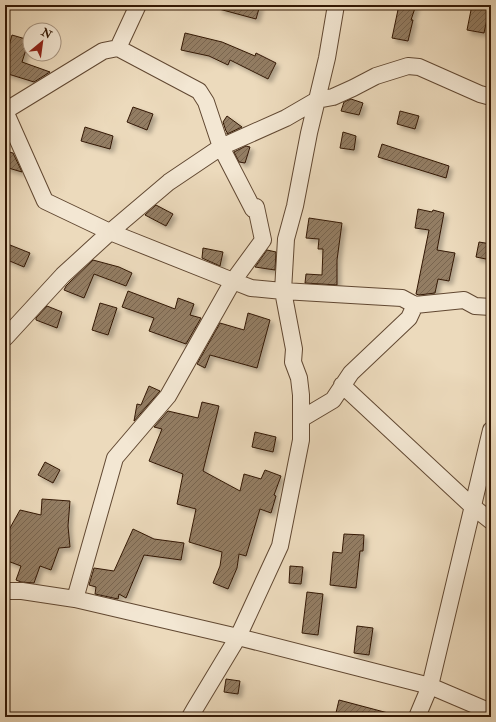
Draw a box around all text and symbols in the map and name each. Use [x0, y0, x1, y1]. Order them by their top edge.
north arrow [22, 22, 62, 62]
text: N [38, 25, 55, 42]

